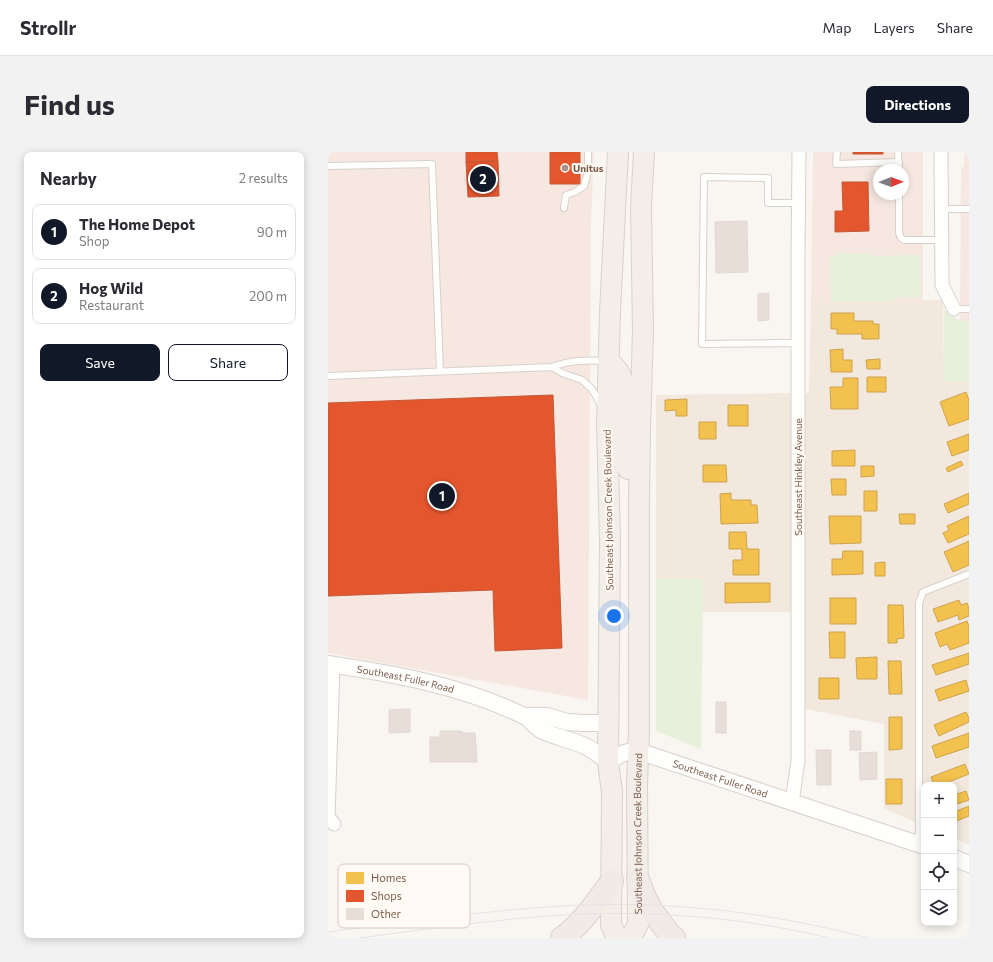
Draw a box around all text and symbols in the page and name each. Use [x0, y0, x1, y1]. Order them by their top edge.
text: Strollr [20, 16, 76, 39]
text: Map [823, 19, 851, 36]
text: Layers [873, 19, 915, 36]
text: Share [937, 19, 973, 36]
button: Directions [866, 86, 969, 123]
text: Find us [24, 87, 115, 121]
place label: Unitus [573, 162, 604, 174]
marker: Unitus [560, 163, 570, 173]
pin: 2 [470, 164, 496, 194]
north arrow [873, 164, 909, 200]
text: Nearby [40, 168, 97, 189]
text: 2 results [239, 170, 288, 186]
text: The Home Depot [79, 215, 195, 233]
text: 1 [51, 224, 57, 240]
text: 90 m [257, 224, 287, 240]
text: Shop [79, 233, 110, 249]
text: Hog Wild [79, 279, 143, 297]
text: 2 [50, 288, 58, 304]
text: 200 m [249, 288, 287, 304]
text: Restaurant [79, 297, 144, 313]
button: Save [40, 344, 160, 381]
button: Share [168, 344, 288, 381]
street label: Southeast Hinkley Avenue [792, 418, 804, 536]
street label: Southeast Johnson Creek Boulevard [601, 429, 615, 591]
pin: 1 [429, 481, 455, 511]
your location [604, 606, 624, 626]
street label: Southeast Fuller Road [356, 663, 456, 695]
street label: Southeast Johnson Creek Boulevard [631, 753, 644, 914]
street label: Southeast Fuller Road [671, 757, 770, 800]
map controls [921, 782, 957, 926]
button: + [921, 782, 957, 818]
button: − [921, 818, 957, 854]
button: locate [921, 854, 957, 890]
legend [338, 864, 470, 928]
text: Homes [371, 871, 406, 884]
text: Shops [371, 889, 402, 902]
button: layers [921, 890, 957, 926]
text: Other [371, 907, 402, 920]

